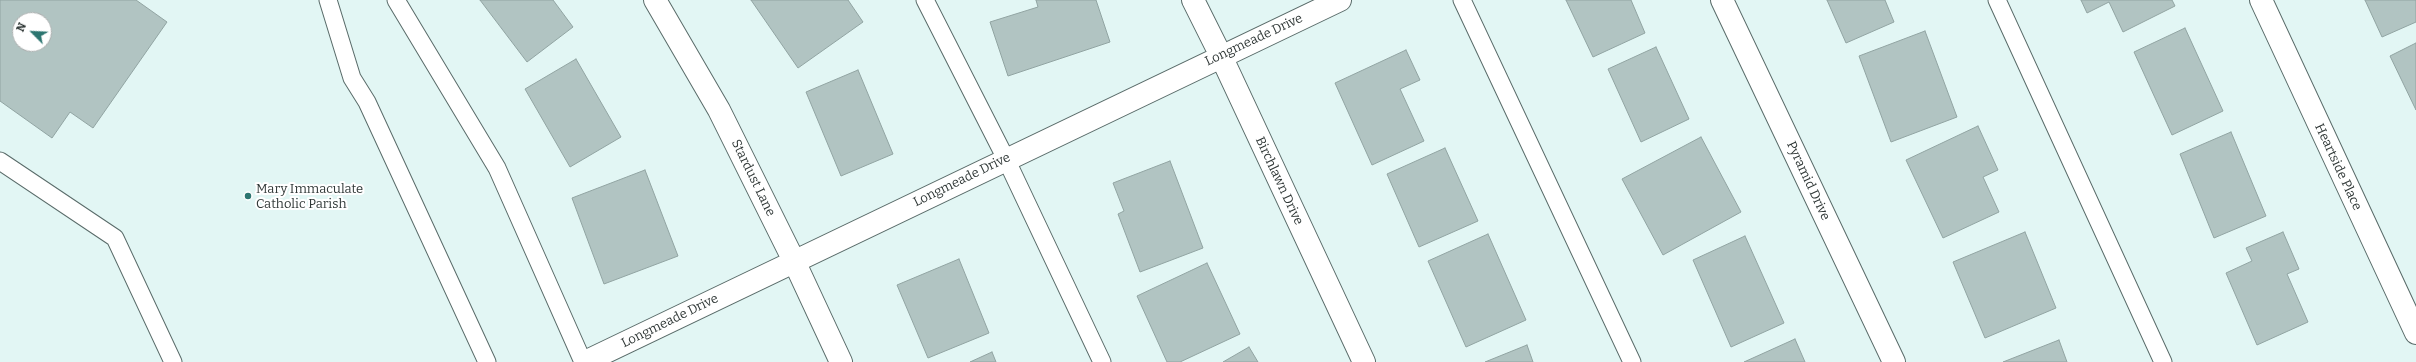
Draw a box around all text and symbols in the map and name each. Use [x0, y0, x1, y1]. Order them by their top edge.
street label: Longmeade Drive [1203, 11, 1305, 69]
north arrow [12, 12, 52, 52]
text: N [14, 21, 29, 34]
street label: Heartside Place [2311, 121, 2365, 213]
street label: Birchlawn Drive [1252, 134, 1306, 228]
street label: Stardust Lane [728, 137, 778, 219]
street label: Pyramid Drive [1783, 139, 1833, 223]
street label: Longmeade Drive [911, 150, 1013, 210]
place label: Mary Immaculate Catholic Parish [256, 181, 363, 212]
marker: Mary Immaculate Catholic Parish [243, 191, 253, 201]
street label: Longmeade Drive [619, 291, 721, 351]

